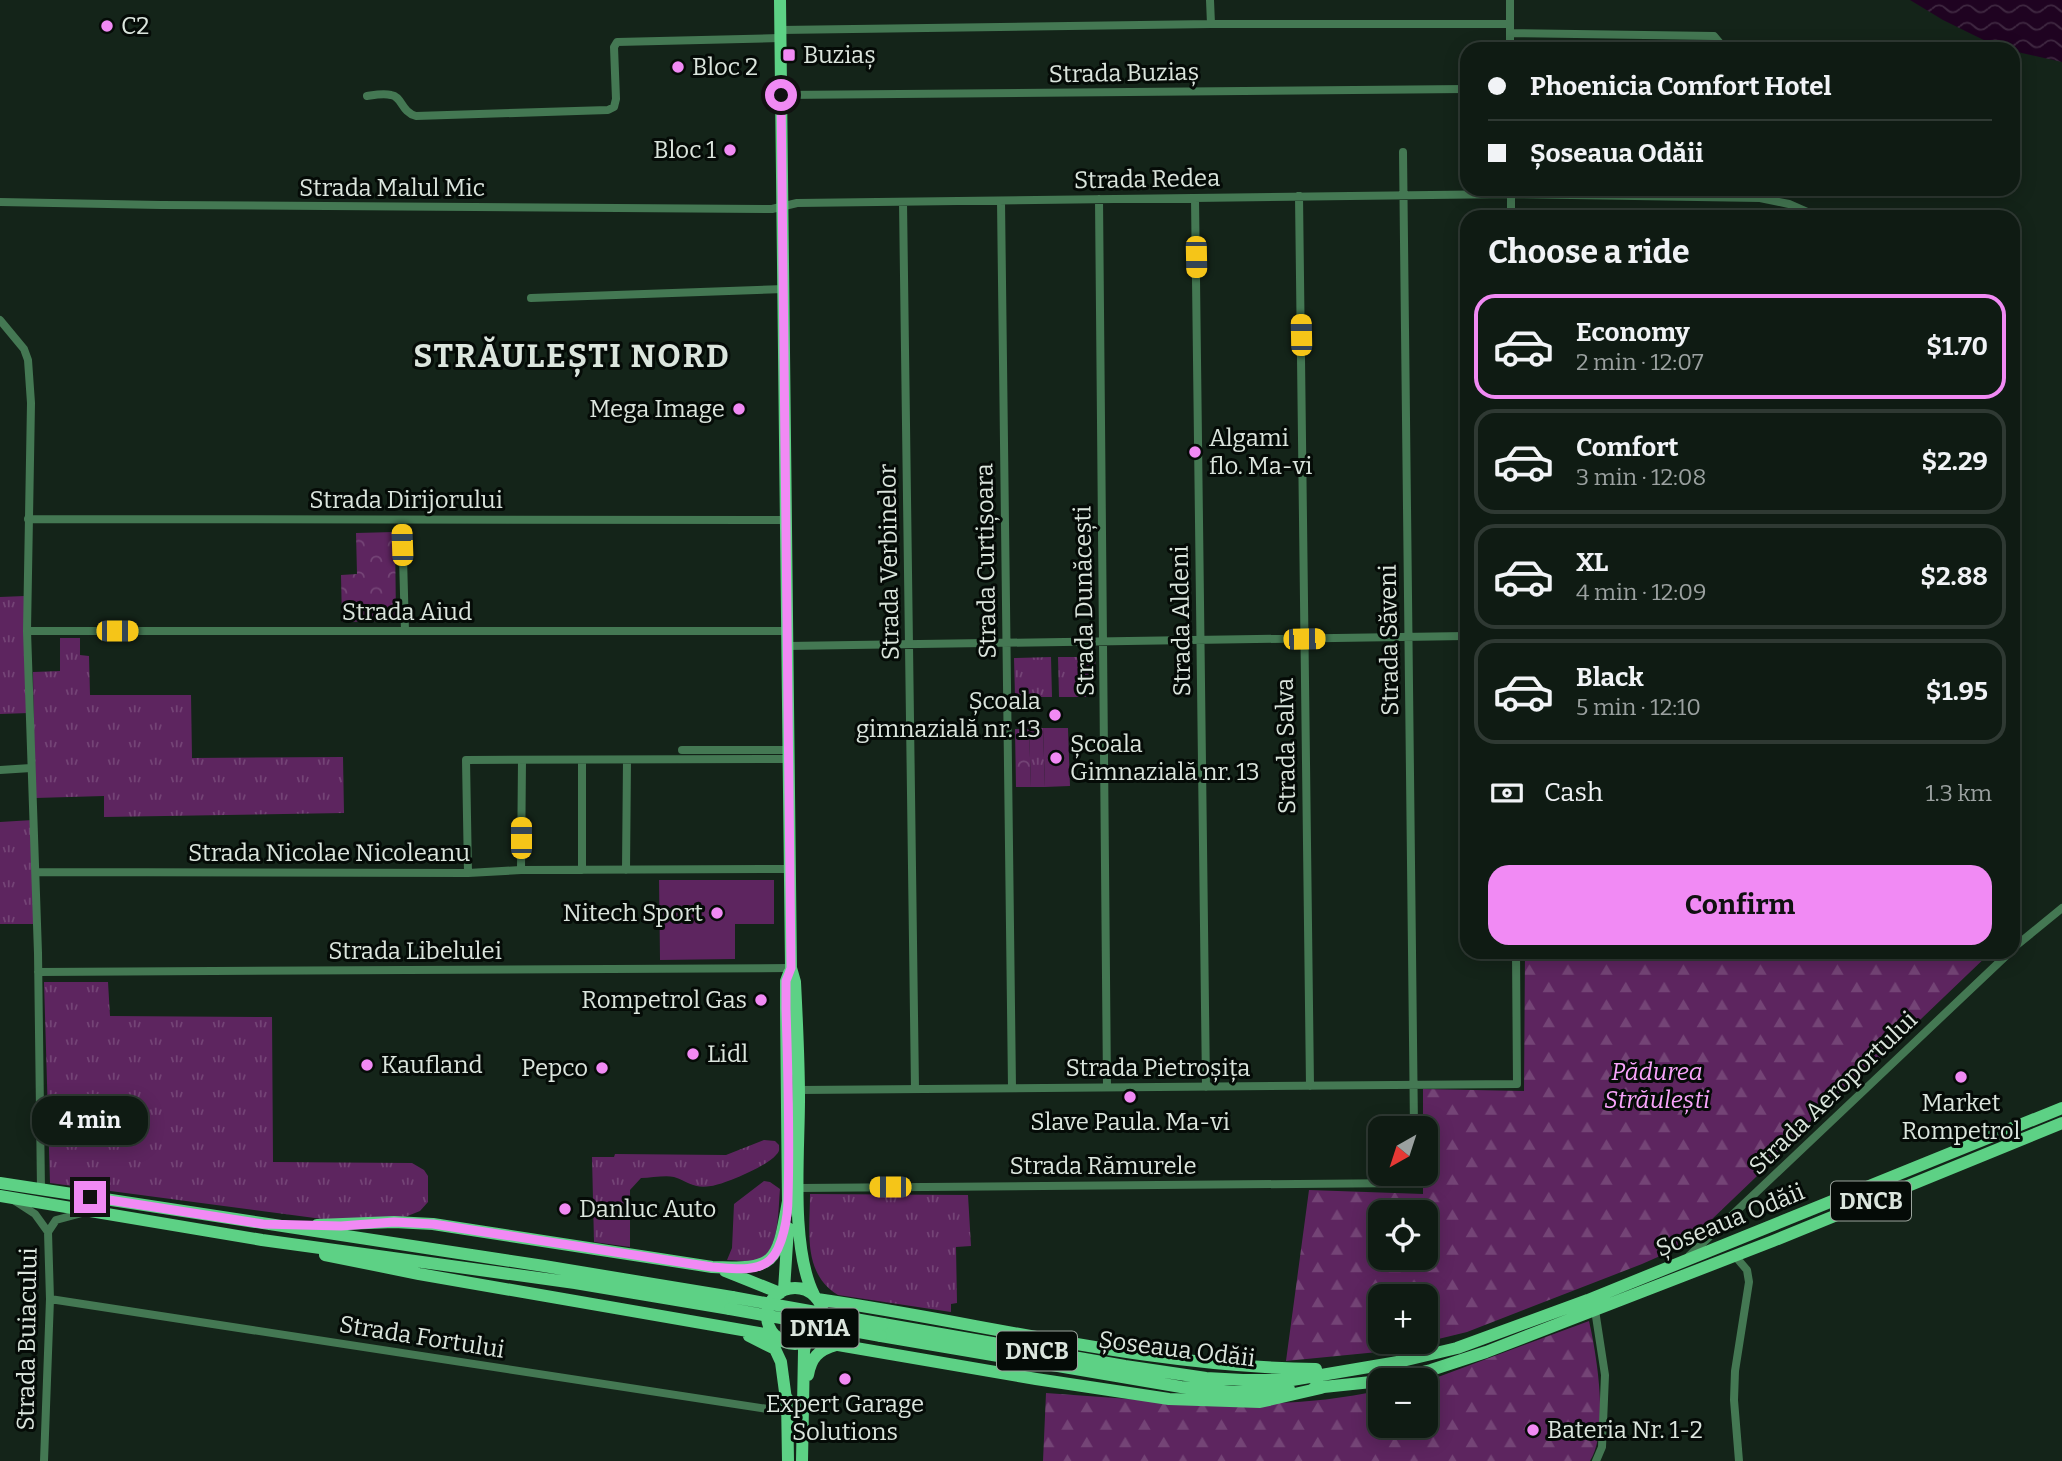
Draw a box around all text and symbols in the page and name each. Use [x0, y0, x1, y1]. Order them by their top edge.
place label: C2 [121, 12, 149, 40]
marker: C2 [99, 18, 115, 34]
place label: Buziaș [803, 41, 876, 70]
marker: Buziaș [781, 47, 797, 63]
place label: Bloc 2 [692, 53, 758, 81]
street label: Strada Buziaș [1048, 58, 1200, 89]
marker: Bloc 2 [670, 59, 686, 75]
text: Phoenicia Comfort Hotel [1530, 71, 1832, 102]
route start [765, 79, 797, 111]
place label: Bloc 1 [653, 136, 716, 164]
text: Șoseaua Odăii [1530, 138, 1703, 169]
marker: Bloc 1 [722, 142, 738, 158]
street label: Strada Redea [1074, 164, 1220, 194]
street label: Strada Malul Mic [299, 174, 485, 202]
text: Choose a ride [1488, 233, 1689, 271]
car [1186, 236, 1207, 278]
car [1291, 314, 1312, 356]
icon: car [1492, 315, 1555, 378]
text: Economy [1576, 317, 1690, 348]
text: $1.70 [1926, 331, 1988, 362]
district label: STRĂULEȘTI NORD [413, 336, 731, 378]
text: 2 min · 12:07 [1576, 348, 1704, 376]
place label: Mega Image [589, 395, 725, 423]
marker: Mega Image [731, 401, 747, 417]
place label: Algami flo. Ma-vi [1209, 424, 1312, 480]
icon: car [1492, 430, 1555, 493]
text: Comfort [1576, 432, 1679, 463]
marker: Algami flo. Ma-vi [1187, 444, 1203, 460]
text: $2.29 [1921, 446, 1988, 477]
street label: Strada Verbinelor [873, 463, 905, 660]
street label: Strada Curtișoara [970, 463, 1003, 659]
text: 3 min · 12:08 [1576, 463, 1706, 491]
street label: Strada Dirijorului [309, 486, 503, 514]
street label: Strada Dunăcești [1068, 506, 1101, 696]
car [391, 524, 414, 566]
street label: Strada Aldeni [1166, 545, 1196, 697]
icon: car [1492, 545, 1555, 608]
text: XL [1576, 547, 1608, 578]
text: $2.88 [1920, 561, 1988, 592]
street label: Strada Săveni [1374, 564, 1404, 716]
text: 4 min · 12:09 [1576, 578, 1706, 606]
street label: Strada Aiud [342, 598, 472, 626]
car [97, 621, 139, 642]
car [1283, 628, 1326, 650]
icon: car [1492, 660, 1555, 723]
text: Black [1576, 662, 1644, 693]
text: $1.95 [1926, 676, 1988, 707]
street label: Strada Salva [1271, 678, 1301, 814]
place label: Școala gimnazială nr. 13 [856, 687, 1041, 743]
text: 5 min · 12:10 [1576, 693, 1701, 721]
marker: Școala gimnazială nr. 13 [1047, 707, 1063, 723]
place label: Școala Gimnazială nr. 13 [1070, 730, 1260, 786]
marker: Școala Gimnazială nr. 13 [1048, 750, 1064, 766]
icon: cash [1488, 774, 1526, 812]
text: Cash [1544, 777, 1603, 808]
text: 1.3 km [1925, 779, 1992, 807]
car [511, 817, 532, 859]
street label: Strada Nicolae Nicoleanu [188, 839, 470, 867]
button: Confirm [1488, 865, 1992, 945]
place label: Nitech Sport [563, 899, 703, 927]
marker: Nitech Sport [709, 905, 725, 921]
street label: Strada Libelulei [328, 937, 502, 965]
place label: Rompetrol Gas [581, 986, 747, 1014]
marker: Rompetrol Gas [753, 992, 769, 1008]
street label: Strada Aeroportului [1743, 1006, 1923, 1180]
place label: Lidl [707, 1040, 748, 1068]
marker: Lidl [685, 1046, 701, 1062]
place label: Kaufland [381, 1051, 483, 1079]
place label: Pepco [521, 1054, 588, 1082]
street label: Strada Pietroșița [1066, 1054, 1250, 1083]
marker: Kaufland [359, 1057, 375, 1073]
park label: Pădurea Străulești [1604, 1058, 1710, 1115]
marker: Pepco [594, 1060, 610, 1076]
marker: Market Rompetrol [1953, 1069, 1969, 1085]
marker: Slave Paula. Ma-vi [1122, 1089, 1138, 1105]
place label: Market Rompetrol [1902, 1089, 2021, 1145]
callout: 4 min [32, 1096, 148, 1144]
text: 4 min [59, 1106, 121, 1134]
place label: Slave Paula. Ma-vi [1030, 1108, 1230, 1136]
north arrow [1368, 1116, 1438, 1186]
map controls [1368, 1116, 1438, 1438]
street label: Strada Rămurele [1009, 1152, 1197, 1180]
car [870, 1177, 912, 1198]
street label: Șoseaua Odăii [1652, 1178, 1809, 1263]
route end [74, 1181, 106, 1213]
road number: DNCB [1831, 1182, 1911, 1220]
place label: Danluc Auto [579, 1195, 716, 1223]
button: locate [1368, 1200, 1438, 1270]
marker: Danluc Auto [557, 1201, 573, 1217]
street label: Strada Buiacului [11, 1247, 43, 1431]
button: + [1368, 1284, 1438, 1354]
road number: DN1A [782, 1308, 858, 1348]
street label: Strada Fortului [337, 1310, 507, 1364]
street label: Șoseaua Odăii [1097, 1326, 1257, 1373]
road number: DNCB [997, 1332, 1077, 1370]
button: − [1368, 1368, 1438, 1438]
marker: Expert Garage Solutions [837, 1371, 853, 1387]
place label: Expert Garage Solutions [766, 1390, 924, 1446]
place label: Bateria Nr. 1-2 [1547, 1416, 1703, 1444]
marker: Bateria Nr. 1-2 [1525, 1422, 1541, 1438]

